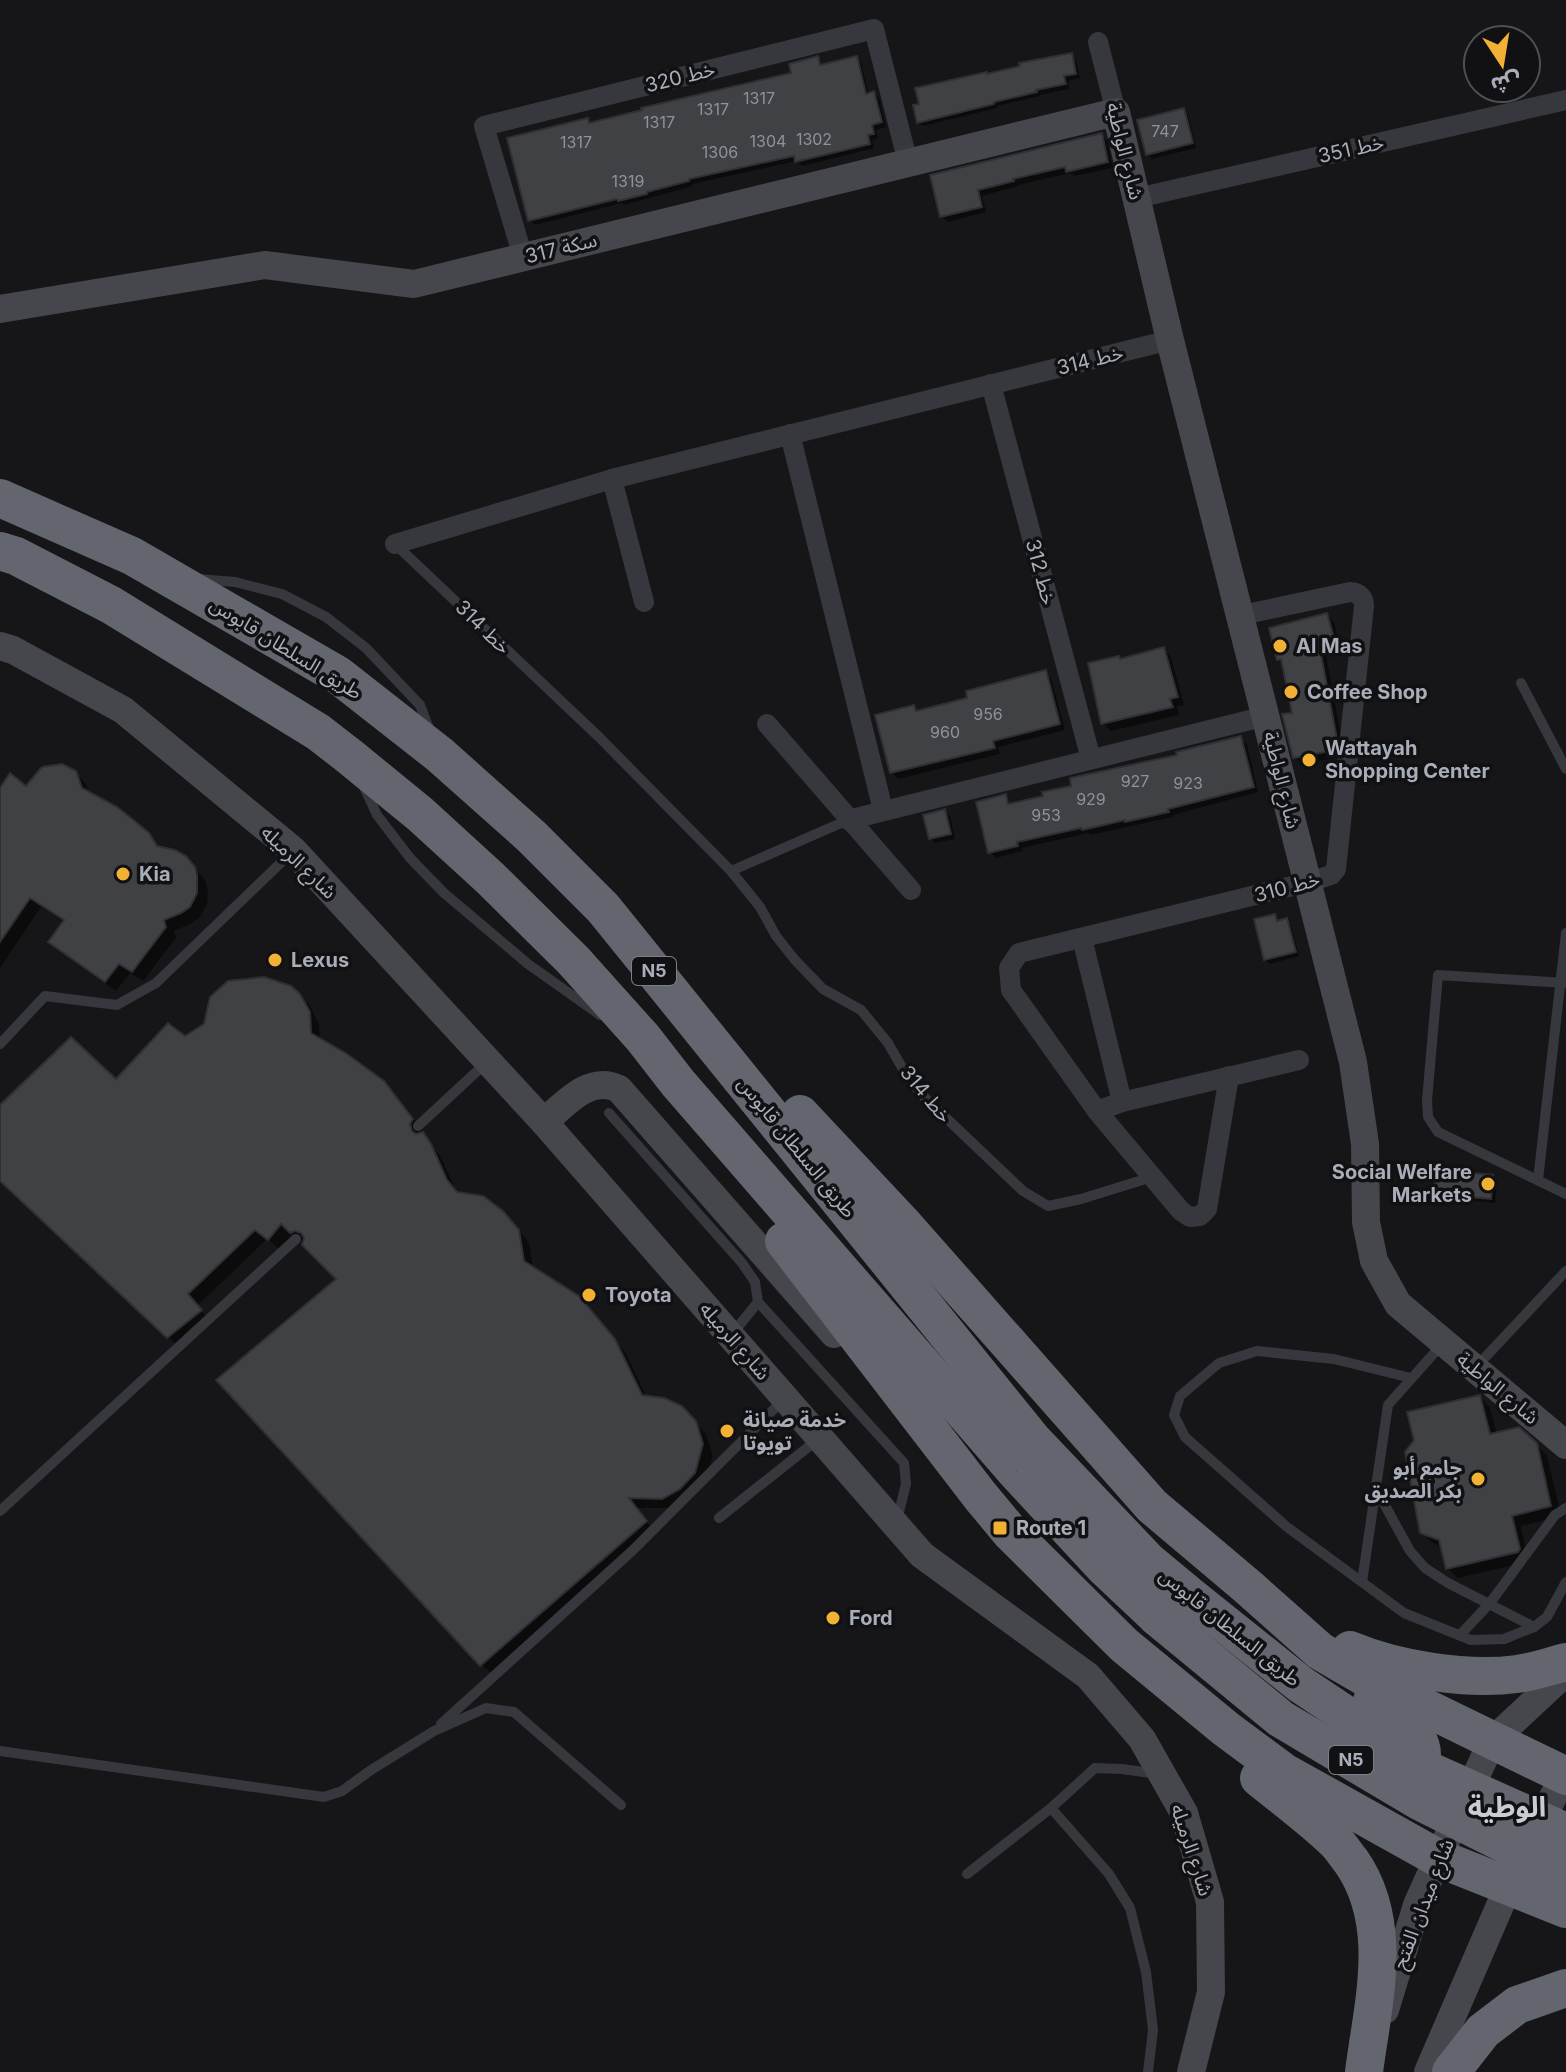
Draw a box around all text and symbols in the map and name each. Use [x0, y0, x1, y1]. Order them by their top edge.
north arrow [1462, 24, 1542, 104]
street label: خط 320 [643, 57, 717, 97]
text: ش [1489, 68, 1524, 99]
house number: 1317 [743, 88, 775, 108]
house number: 1317 [697, 99, 729, 119]
street label: شارع الواطية [1098, 100, 1149, 203]
house number: 1317 [643, 112, 675, 132]
house number: 747 [1151, 121, 1179, 141]
house number: 1302 [796, 129, 832, 149]
street label: خط 351 [1316, 130, 1386, 168]
house number: 1304 [750, 131, 786, 151]
house number: 1317 [560, 132, 592, 152]
house number: 1306 [702, 142, 738, 162]
house number: 1319 [612, 171, 644, 191]
street label: سكة 317 [523, 228, 599, 268]
street label: خط 314 [1054, 340, 1126, 380]
street label: خط 312 [1021, 537, 1061, 607]
street label: طريق السلطان قابوس [205, 592, 366, 705]
street label: خط 314 [450, 595, 516, 659]
place label: Al Mas [1296, 634, 1363, 658]
marker: Al Mas [1271, 637, 1289, 655]
place label: Coffee Shop [1307, 680, 1428, 704]
marker: Coffee Shop [1282, 683, 1300, 701]
house number: 956 [973, 704, 1003, 724]
house number: 960 [930, 722, 960, 742]
street label: شارع الواطية [1255, 729, 1306, 832]
place label: Wattayah Shopping Center [1325, 736, 1490, 783]
marker: Wattayah Shopping Center [1300, 751, 1318, 769]
house number: 927 [1121, 771, 1149, 791]
house number: 923 [1173, 773, 1203, 793]
house number: 929 [1076, 789, 1106, 809]
house number: 953 [1031, 805, 1061, 825]
street label: شارع الرميله [254, 820, 342, 906]
place label: Kia [139, 862, 171, 886]
marker: Kia [114, 865, 132, 883]
street label: خط 310 [1251, 867, 1323, 907]
place label: Lexus [291, 948, 349, 972]
marker: Lexus [266, 951, 284, 969]
road number: N5 [632, 957, 676, 985]
street label: خط 314 [895, 1060, 957, 1128]
street label: طريق السلطان قابوس [732, 1072, 861, 1223]
place label: Social Welfare Markets [1332, 1160, 1472, 1207]
marker: Social Welfare Markets [1479, 1175, 1497, 1193]
place label: Toyota [605, 1283, 672, 1307]
marker: Toyota [580, 1286, 598, 1304]
street label: شارع الرميله [692, 1297, 775, 1387]
street label: شارع الواطية [1450, 1347, 1544, 1431]
place label: خدمة صيانة تويوتا [743, 1408, 846, 1455]
marker: خدمة صيانة تويوتا [718, 1422, 736, 1440]
place label: جامع أبو بكر الصديق [1365, 1455, 1462, 1503]
marker: جامع أبو بكر الصديق [1469, 1470, 1487, 1488]
place label: Route 1 [1016, 1516, 1086, 1540]
marker: Route 1 [991, 1519, 1009, 1537]
street label: طريق السلطان قابوس [1154, 1563, 1305, 1692]
place label: Ford [849, 1606, 893, 1630]
marker: Ford [824, 1609, 842, 1627]
road number: N5 [1329, 1746, 1373, 1774]
district label: الوطية [1468, 1790, 1546, 1824]
street label: شارع الرميله [1163, 1801, 1218, 1900]
street label: شارع ميدان الفتح [1387, 1835, 1462, 1974]

